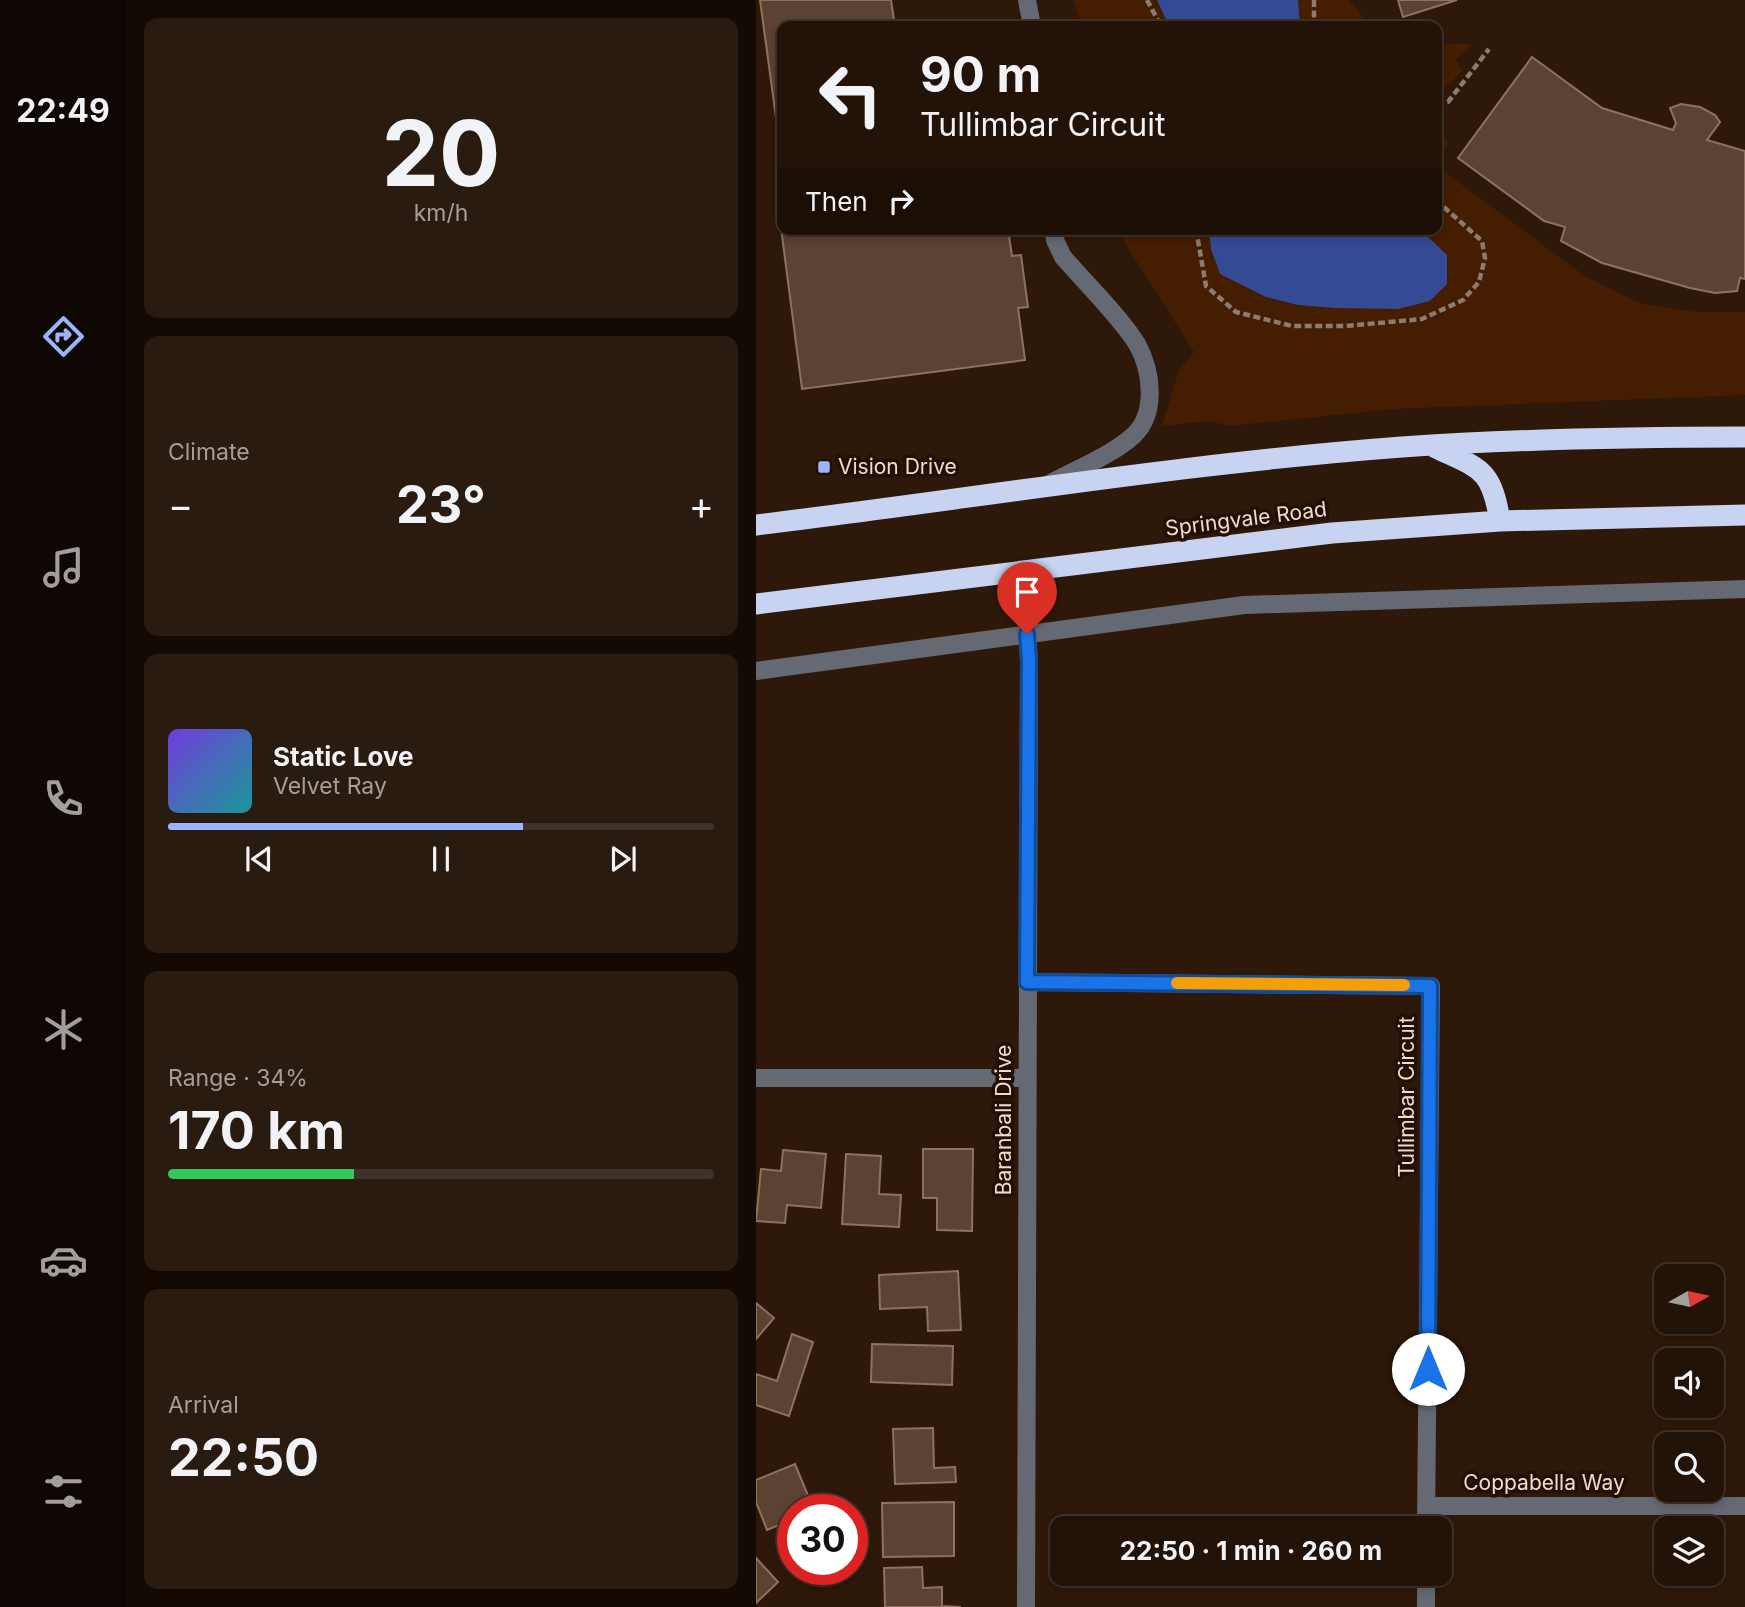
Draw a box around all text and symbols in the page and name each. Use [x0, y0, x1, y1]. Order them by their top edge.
text: 90 m [920, 45, 1041, 104]
icon: left [805, 49, 896, 140]
text: 22:49 [16, 91, 110, 130]
text: 20 [382, 98, 500, 208]
text: Tullimbar Circuit [920, 105, 1165, 144]
icon: right [882, 182, 920, 220]
text: Then [805, 186, 868, 217]
text: km/h [414, 199, 468, 227]
icon: directions [39, 312, 88, 361]
text: Climate [168, 438, 250, 466]
place label: Vision Drive [838, 454, 957, 479]
marker: Vision Drive [816, 459, 832, 475]
text: 23° [396, 473, 486, 536]
text: − [168, 482, 193, 528]
text: + [689, 482, 714, 528]
street label: Springvale Road [1164, 496, 1328, 541]
icon: music [39, 543, 88, 592]
pin [997, 562, 1057, 634]
icon: arrive [1008, 573, 1046, 611]
text: Static Love [273, 741, 414, 772]
text: Velvet Ray [273, 772, 387, 800]
icon: phone [39, 774, 88, 823]
icon: previous [240, 840, 278, 878]
icon: pause [422, 840, 460, 878]
icon: next [604, 840, 642, 878]
icon: climate [39, 1005, 88, 1054]
street label: Tullimbar Circuit [1394, 1016, 1419, 1178]
street label: Baranbali Drive [991, 1045, 1016, 1195]
text: Range · 34% [168, 1064, 308, 1092]
text: 170 km [168, 1099, 345, 1162]
icon: car [39, 1236, 88, 1285]
north arrow [1654, 1264, 1724, 1334]
map controls [1654, 1264, 1724, 1586]
position arrow [1391, 1332, 1465, 1406]
button: sound [1654, 1348, 1724, 1418]
text: Arrival [168, 1391, 239, 1419]
text: 22:50 [168, 1426, 319, 1489]
button: search [1654, 1432, 1724, 1502]
icon: filters [39, 1467, 88, 1516]
street label: Coppabella Way [1463, 1470, 1625, 1495]
speed limit sign: 30 [777, 1494, 868, 1585]
button: layers [1654, 1516, 1724, 1586]
text: 22:50 · 1 min · 260 m [1120, 1535, 1382, 1566]

